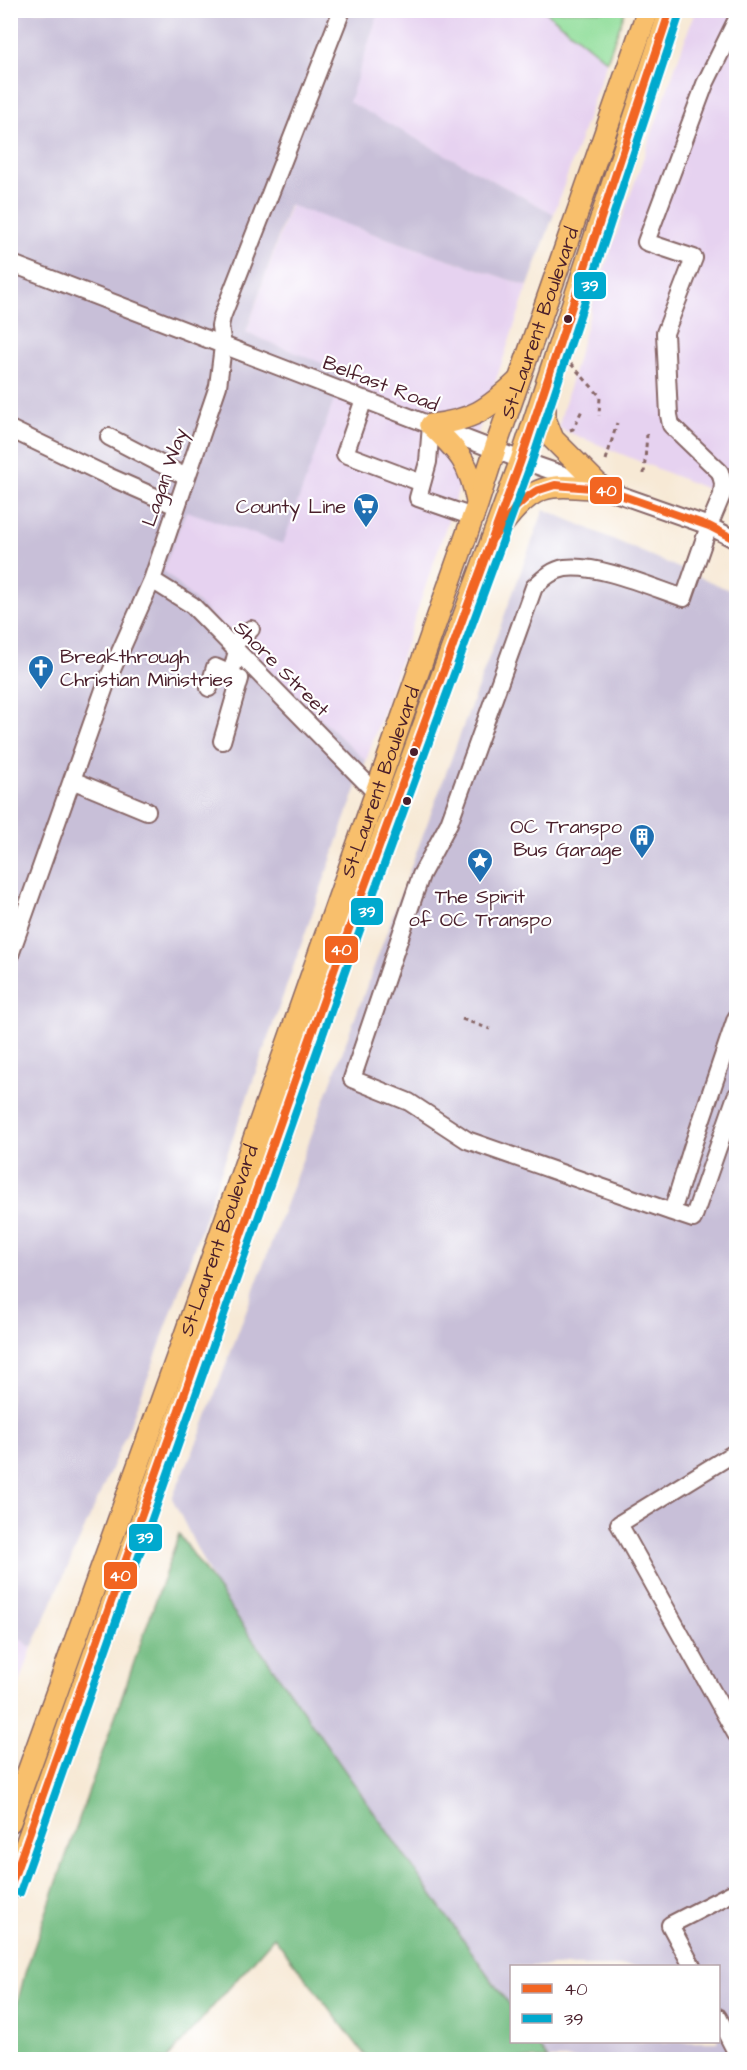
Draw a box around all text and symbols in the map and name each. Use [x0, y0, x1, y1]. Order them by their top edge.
street label: St-Laurent Boulevard [494, 224, 586, 422]
line badge: 39 [573, 271, 607, 300]
text: 39 [580, 275, 599, 297]
unlabelled marker [562, 313, 574, 325]
street label: Belfast Road [319, 349, 443, 419]
street label: Lagan Way [135, 424, 196, 531]
line badge: 40 [589, 476, 623, 505]
text: 40 [596, 480, 616, 502]
supermarket icon: County Line [351, 491, 381, 529]
place label: County Line [236, 493, 346, 522]
street label: Shore Street [227, 614, 336, 723]
place label: Breakthrough Christian Ministries [60, 643, 233, 694]
church icon: Breakthrough Christian Ministries [26, 653, 56, 691]
street label: St-Laurent Boulevard [334, 683, 427, 881]
unlabelled marker [408, 746, 420, 758]
unlabelled marker [401, 795, 413, 807]
place label: OC Transpo Bus Garage [510, 813, 622, 865]
building icon: OC Transpo Bus Garage [627, 822, 657, 860]
place icon: The Spirit of OC Transpo [465, 846, 495, 884]
place label: The Spirit of OC Transpo [409, 883, 551, 934]
line badge: 39 [350, 897, 384, 926]
text: 39 [357, 901, 376, 923]
line badge: 40 [324, 935, 359, 964]
text: 40 [331, 939, 351, 961]
street label: St-Laurent Boulevard [173, 1141, 266, 1340]
line badge: 39 [128, 1523, 163, 1552]
text: 39 [135, 1527, 154, 1549]
line badge: 40 [103, 1561, 138, 1590]
text: 40 [110, 1565, 130, 1587]
legend [510, 1965, 720, 2043]
text: 40 [564, 1977, 588, 2002]
text: 39 [564, 2007, 583, 2032]

